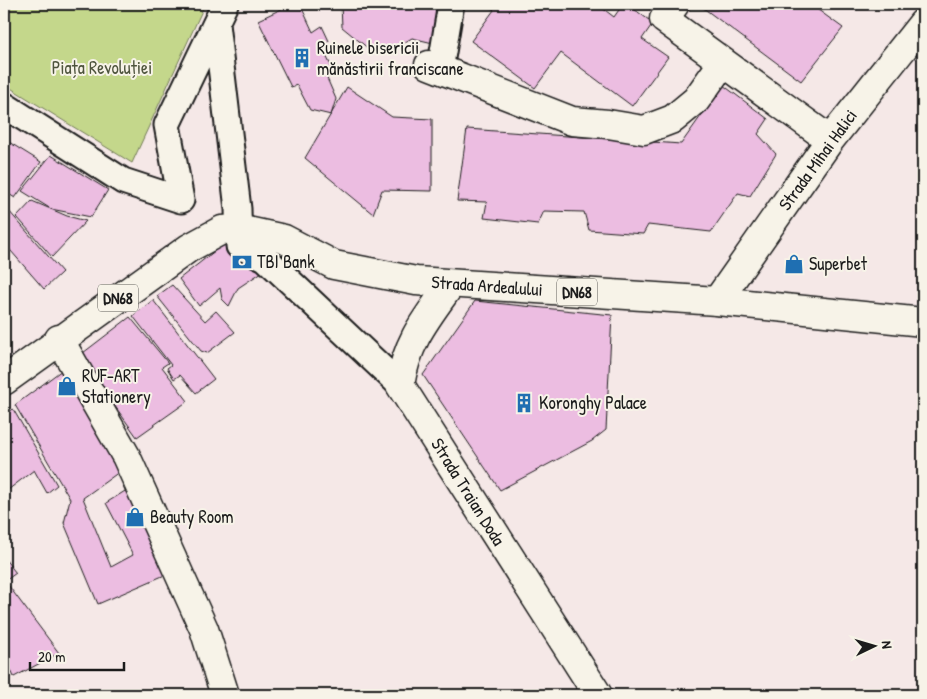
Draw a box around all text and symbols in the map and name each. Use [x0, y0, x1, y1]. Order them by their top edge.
place label: Ruinele bisericii mănăstirii franciscane [317, 35, 464, 81]
building icon: Ruinele bisericii mănăstirii franciscane [291, 47, 313, 69]
park label: Piața Revoluției [52, 55, 152, 80]
street label: Strada Mihai Halici [772, 104, 863, 215]
place label: TBI Bank [257, 249, 315, 274]
bank icon: TBI Bank [231, 251, 253, 273]
place label: Superbet [809, 251, 868, 276]
shop icon: Superbet [783, 253, 805, 275]
street label: Strada Ardealului [430, 269, 544, 302]
road number: DN68 [557, 278, 597, 306]
road number: DN68 [98, 284, 138, 312]
place label: RUF-ART Stationery [82, 363, 151, 409]
shop icon: RUF-ART Stationery [56, 375, 78, 397]
place label: Koronghy Palace [539, 390, 647, 415]
building icon: Koronghy Palace [513, 392, 535, 414]
street label: Strada Traian Doda [425, 433, 511, 550]
place label: Beauty Room [150, 504, 233, 529]
shop icon: Beauty Room [124, 506, 146, 528]
north arrow [850, 622, 900, 672]
scale bar [30, 639, 124, 671]
text: N [878, 640, 897, 650]
text: 20 m [38, 646, 65, 667]

